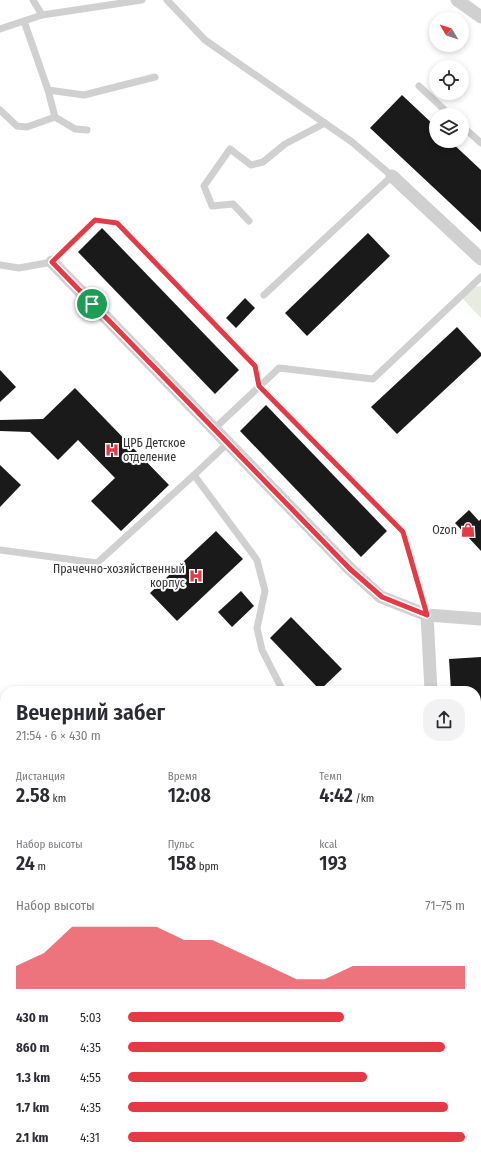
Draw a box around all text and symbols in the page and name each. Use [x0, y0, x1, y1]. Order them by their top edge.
north arrow [429, 12, 469, 52]
map controls [429, 12, 469, 148]
button: locate [429, 60, 469, 100]
button: layers [429, 108, 469, 148]
pin [75, 287, 109, 321]
icon: arrive [81, 293, 103, 315]
place label: ЦРБ Детское отделение [123, 436, 185, 464]
hospital icon: ЦРБ Детское отделение [104, 442, 120, 458]
shop icon: Ozon [460, 522, 476, 538]
place label: Ozon [432, 523, 457, 537]
place label: Прачечно-хозяйственный корпус [53, 562, 185, 590]
hospital icon: Прачечно-хозяйственный корпус [188, 568, 204, 584]
text: Вечерний забег [16, 699, 165, 726]
button: share [423, 699, 465, 741]
text: 21:54 · 6 × 430 m [16, 728, 101, 743]
text: Дистанция [16, 770, 65, 783]
text: Время [168, 770, 197, 783]
text: Темп [319, 770, 342, 783]
text: 2.58 [16, 783, 50, 807]
text: 12:08 [168, 783, 211, 807]
text: 4:42 [319, 783, 353, 807]
text: km [50, 792, 66, 805]
text: /km [353, 792, 374, 805]
text: Набор высоты [16, 838, 83, 851]
text: Пульс [168, 838, 195, 851]
text: kcal [319, 838, 337, 851]
text: 24 [16, 851, 35, 875]
text: 158 [168, 851, 196, 875]
text: 193 [319, 851, 347, 875]
text: m [35, 860, 46, 873]
text: bpm [196, 860, 219, 873]
text: Набор высоты [16, 898, 95, 913]
text: 71–75 m [425, 898, 465, 913]
text: 430 m [16, 1010, 48, 1025]
text: 5:03 [80, 1010, 101, 1025]
text: 860 m [16, 1040, 49, 1055]
text: 4:35 [80, 1040, 101, 1055]
text: 1.3 km [16, 1070, 50, 1085]
text: 4:55 [80, 1070, 101, 1085]
text: 1.7 km [16, 1100, 49, 1115]
text: 4:35 [80, 1100, 101, 1115]
text: 2.1 km [16, 1130, 48, 1145]
text: 4:31 [80, 1130, 100, 1145]

